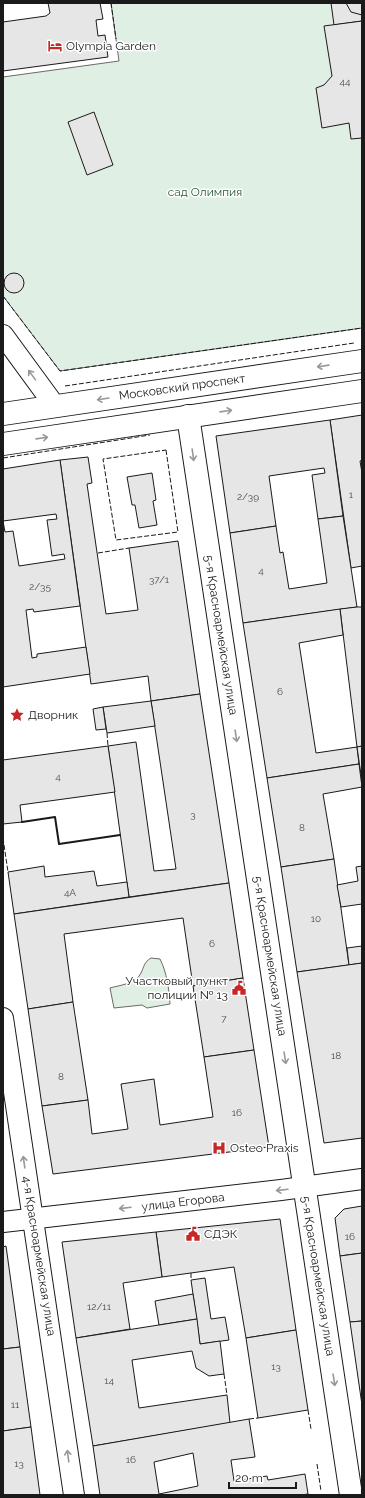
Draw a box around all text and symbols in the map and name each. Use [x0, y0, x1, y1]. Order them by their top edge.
hotel icon: Olympiа Garden [47, 38, 63, 54]
place label: Olympiа Garden [66, 39, 156, 53]
house number: 44 [340, 76, 351, 87]
park label: сад Олимпия [168, 185, 242, 199]
one-way arrow [317, 362, 330, 370]
one-way arrow [28, 369, 36, 380]
street label: Московский проспект [118, 371, 246, 403]
one-way arrow [97, 395, 110, 403]
one-way arrow [219, 407, 232, 415]
one-way arrow [35, 434, 48, 442]
one-way arrow [189, 448, 197, 461]
house number: 1 [349, 489, 354, 500]
house number: 2/39 [237, 491, 259, 502]
street label: 5-я Красноармейская улица [201, 554, 241, 716]
house number: 4 [258, 565, 264, 576]
house number: 37/1 [149, 574, 170, 585]
house number: 2/35 [29, 581, 51, 592]
house number: 6 [277, 686, 283, 697]
place icon: Дворник [9, 707, 25, 723]
place label: Дворник [28, 708, 78, 722]
one-way arrow [232, 729, 240, 742]
house number: 4 [55, 771, 61, 782]
house number: 3 [190, 809, 196, 820]
house number: 8 [299, 822, 305, 833]
street label: 5-я Красноармейская улица [250, 875, 290, 1037]
house number: 4А [64, 887, 76, 898]
house number: 10 [311, 913, 321, 924]
house number: 6 [209, 938, 215, 949]
place label: Участковый пункт полиции № 13 [125, 974, 228, 1002]
public building icon: Участковый пункт полиции № 13 [231, 980, 247, 996]
house number: 7 [221, 1013, 227, 1024]
house number: 18 [331, 1050, 341, 1061]
one-way arrow [281, 1051, 289, 1064]
house number: 8 [58, 1071, 64, 1082]
house number: 16 [232, 1107, 242, 1118]
hospital icon: Osteo Praxis [211, 1140, 227, 1156]
place label: Osteo Praxis [230, 1141, 299, 1155]
one-way arrow [20, 1156, 28, 1169]
street label: 4-я Красноармейская улица [19, 1175, 59, 1337]
one-way arrow [276, 1186, 289, 1194]
street label: улица Егорова [141, 1190, 225, 1214]
street label: 5-я Красноармейская улица [298, 1195, 338, 1357]
one-way arrow [119, 1205, 132, 1212]
public building icon: СДЭК [185, 1226, 201, 1242]
place label: СДЭК [204, 1227, 238, 1241]
house number: 16 [345, 1231, 355, 1242]
house number: 12/11 [87, 1301, 112, 1312]
house number: 13 [271, 1361, 281, 1372]
one-way arrow [330, 1373, 338, 1386]
house number: 14 [104, 1375, 114, 1386]
house number: 11 [11, 1399, 20, 1410]
one-way arrow [64, 1450, 72, 1463]
house number: 16 [126, 1454, 136, 1465]
house number: 13 [14, 1458, 24, 1469]
scale bar [229, 1464, 296, 1490]
text: 20 m [235, 1471, 263, 1485]

